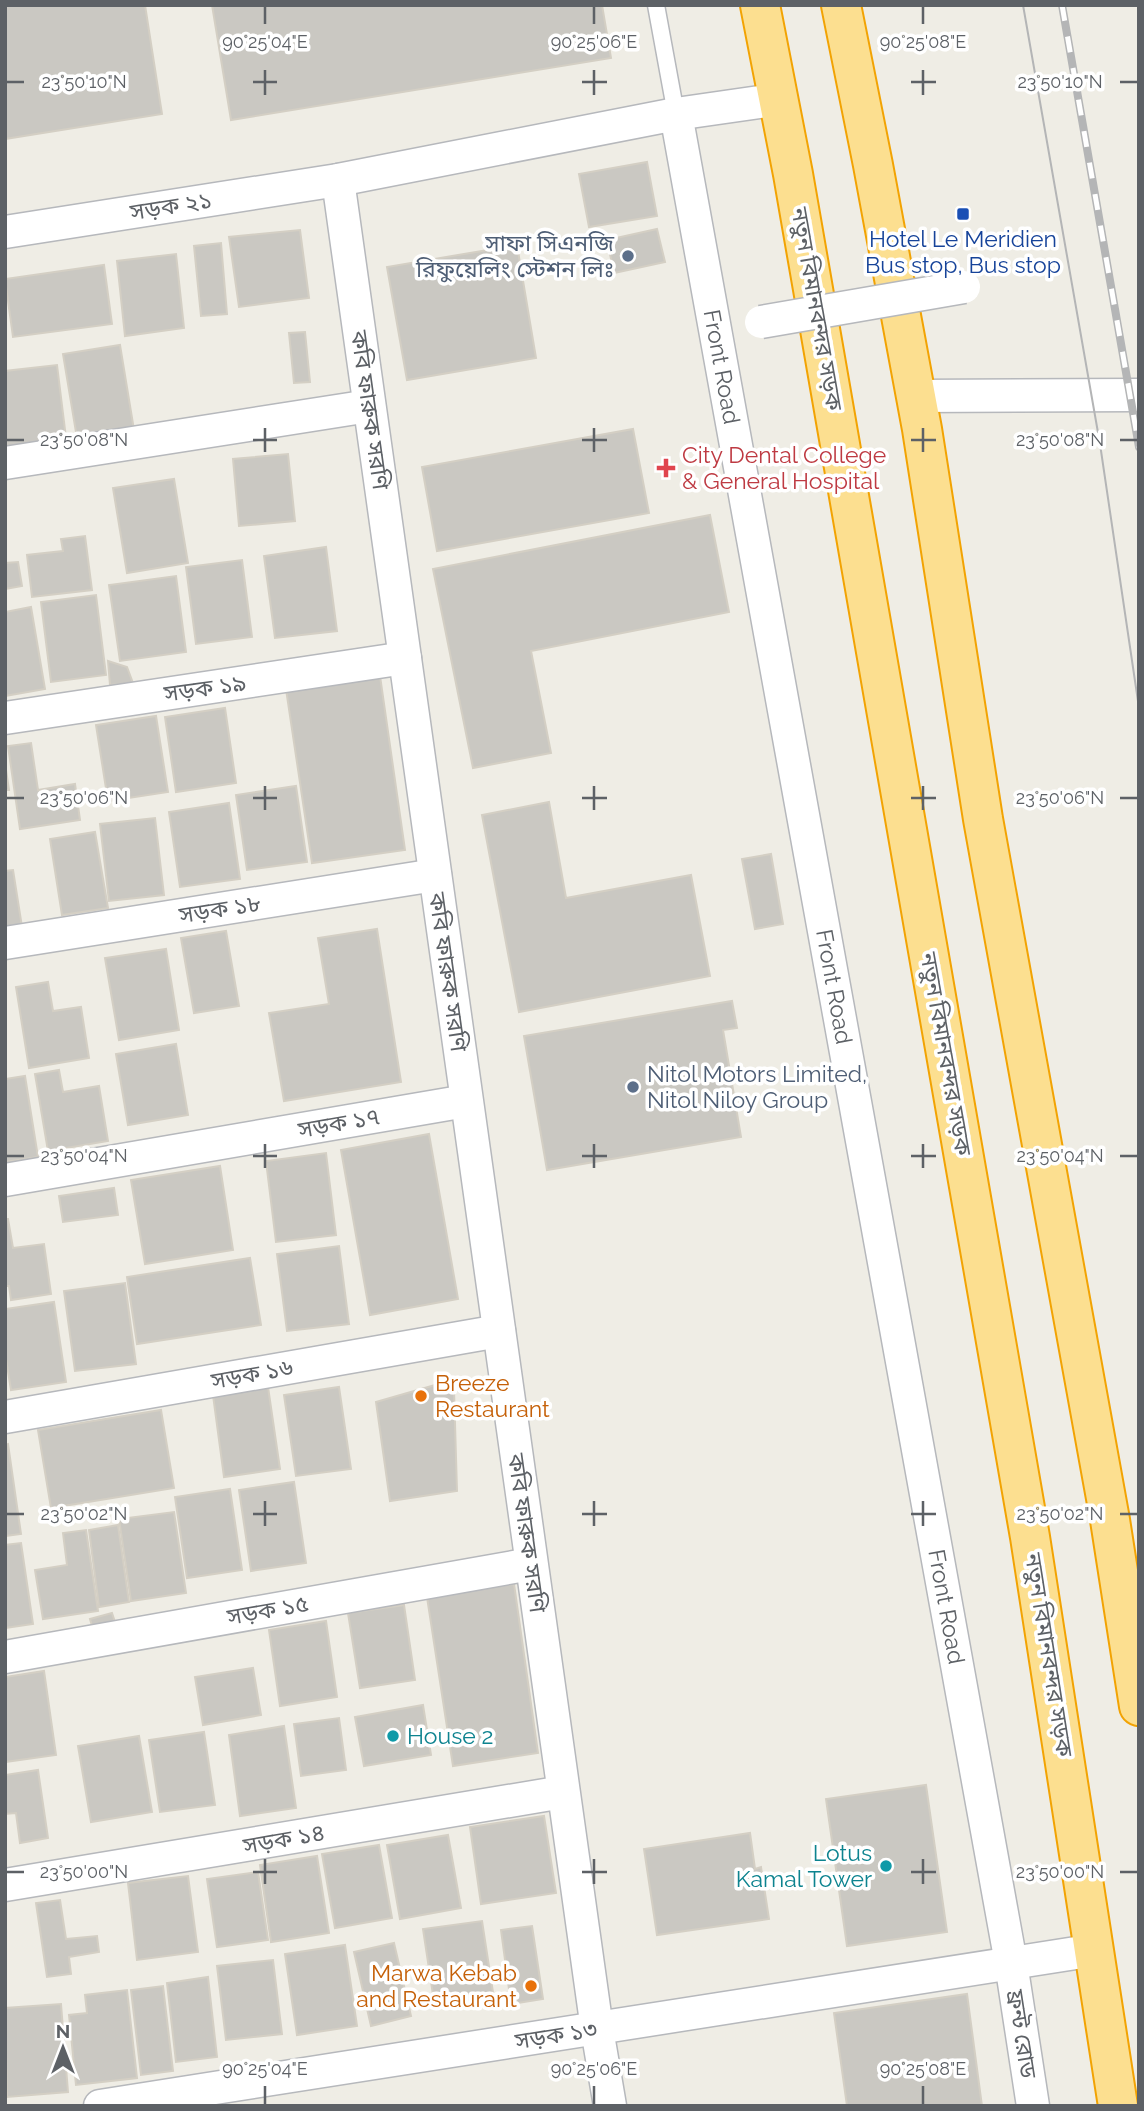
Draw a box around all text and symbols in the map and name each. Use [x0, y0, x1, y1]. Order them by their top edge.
text: 90°25'04"E [222, 31, 308, 52]
text: 90°25'06"E [551, 31, 637, 52]
text: 90°25'08"E [880, 31, 966, 52]
text: 23°50'10"N [41, 71, 127, 92]
text: 23°50'10"N [1017, 71, 1103, 92]
street label: সড়ক ২১ [127, 186, 214, 225]
street label: নতুন বিমানবন্দর সড়ক [785, 204, 849, 413]
marker: Hotel Le Meridien Bus stop, Bus stop [955, 206, 971, 222]
place label: Hotel Le Meridien Bus stop, Bus stop [865, 225, 1061, 278]
place label: সাফা সিএনজি রিফুয়েলিং স্টেশন লিঃ [415, 229, 615, 283]
marker: সাফা সিএনজি রিফুয়েলিং স্টেশন লিঃ [620, 248, 636, 264]
street label: Front Road [699, 307, 746, 426]
street label: কবি ফারুক সরণি [346, 328, 395, 492]
text: 23°50'08"N [40, 429, 128, 450]
text: 23°50'08"N [1016, 429, 1104, 450]
place label: City Dental College & General Hospital [682, 441, 886, 494]
marker: City Dental College & General Hospital [656, 458, 676, 478]
street label: সড়ক ১৯ [161, 668, 248, 707]
text: 23°50'06"N [40, 787, 128, 808]
text: 23°50'06"N [1016, 787, 1104, 808]
street label: সড়ক ১৮ [176, 889, 263, 928]
street label: কবি ফারুক সরণি [424, 890, 473, 1054]
street label: Front Road [811, 927, 858, 1046]
street label: নতুন বিমানবন্দর সড়ক [914, 949, 978, 1158]
place label: Nitol Motors Limited, Nitol Niloy Group [647, 1060, 867, 1113]
marker: Nitol Motors Limited, Nitol Niloy Group [625, 1079, 641, 1095]
street label: সড়ক ১৭ [295, 1102, 382, 1143]
text: 23°50'04"N [40, 1145, 128, 1166]
text: 23°50'04"N [1016, 1145, 1104, 1166]
street label: সড়ক ১৬ [208, 1353, 295, 1394]
place label: Breeze Restaurant [435, 1369, 550, 1422]
marker: Breeze Restaurant [413, 1388, 429, 1404]
street label: কবি ফারুক সরণি [503, 1451, 552, 1615]
text: 23°50'02"N [41, 1503, 127, 1524]
text: 23°50'02"N [1017, 1503, 1103, 1524]
street label: Front Road [923, 1547, 971, 1666]
street label: নতুন বিমানবন্দর সড়ক [1019, 1550, 1079, 1759]
street label: সড়ক ১৫ [224, 1589, 311, 1630]
place label: House 2 [407, 1722, 494, 1749]
marker: House 2 [385, 1728, 401, 1744]
street label: সড়ক ১৪ [240, 1818, 327, 1859]
place label: Lotus Kamal Tower [736, 1839, 872, 1892]
marker: Lotus Kamal Tower [878, 1858, 894, 1874]
text: 23°50'00"N [40, 1861, 128, 1882]
text: 23°50'00"N [1016, 1861, 1104, 1882]
place label: Marwa Kebab and Restaurant [356, 1959, 517, 2012]
marker: Marwa Kebab and Restaurant [523, 1978, 539, 1994]
street label: ফ্রন্ট রোড [1002, 1987, 1043, 2081]
north arrow [28, 2013, 98, 2083]
street label: সড়ক ১৩ [512, 2015, 599, 2054]
text: N [56, 2020, 70, 2042]
text: 90°25'04"E [222, 2058, 308, 2079]
text: 90°25'06"E [551, 2058, 637, 2079]
text: 90°25'08"E [880, 2058, 966, 2079]

